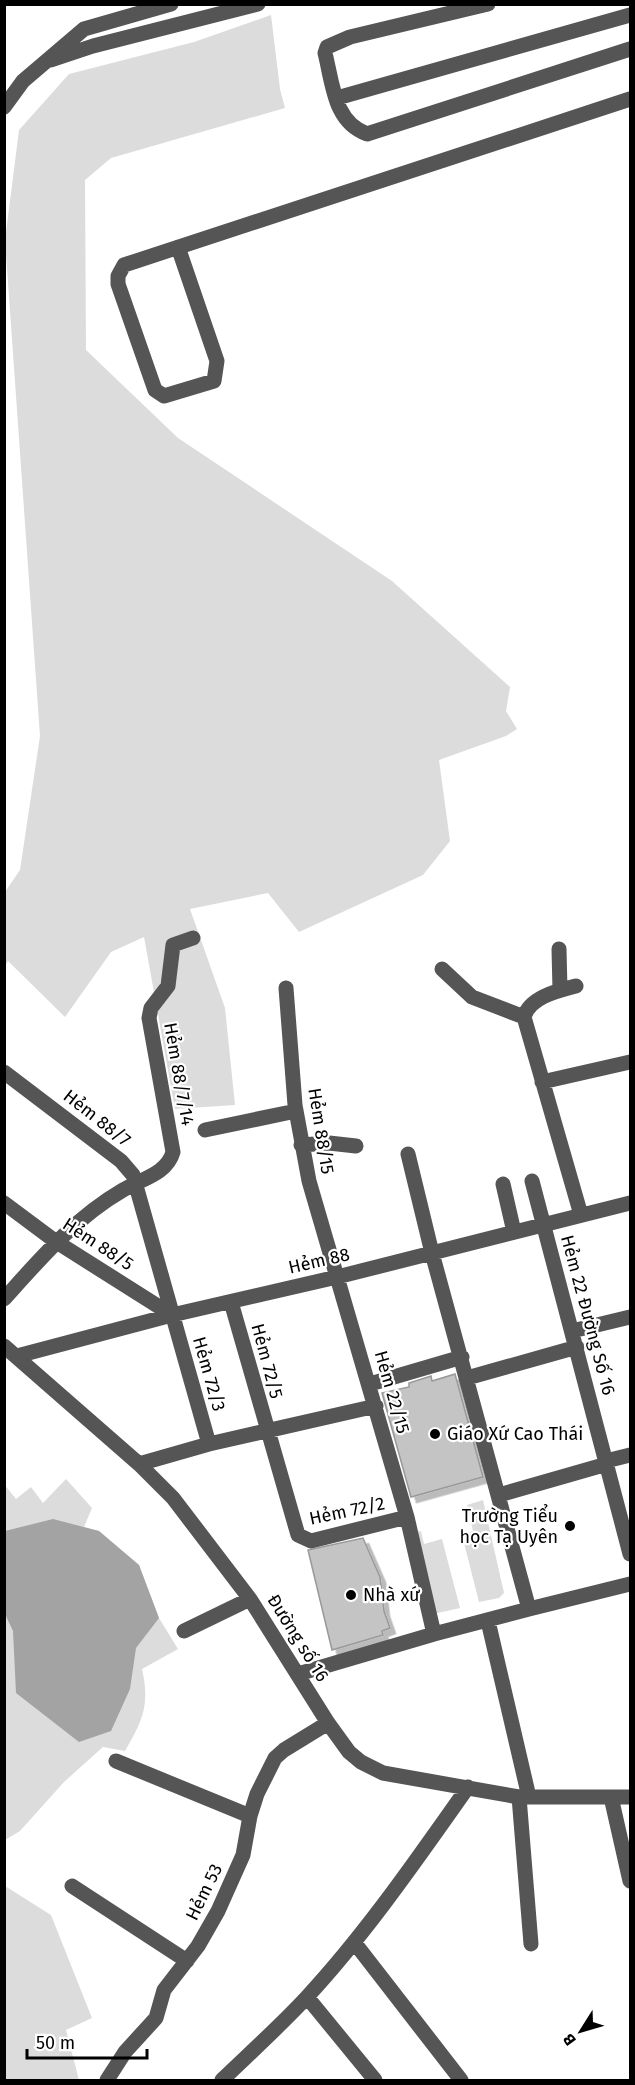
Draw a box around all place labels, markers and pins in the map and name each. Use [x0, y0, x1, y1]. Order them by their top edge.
place label: Giáo Xứ Cao Thái [447, 1423, 583, 1445]
marker: Giáo Xứ Cao Thái [428, 1427, 442, 1441]
place label: Trường Tiểu học Tạ Uyên [460, 1504, 558, 1548]
marker: Trường Tiểu học Tạ Uyên [563, 1519, 577, 1533]
place label: Nhà xứ [363, 1584, 420, 1606]
marker: Nhà xứ [344, 1588, 358, 1602]

